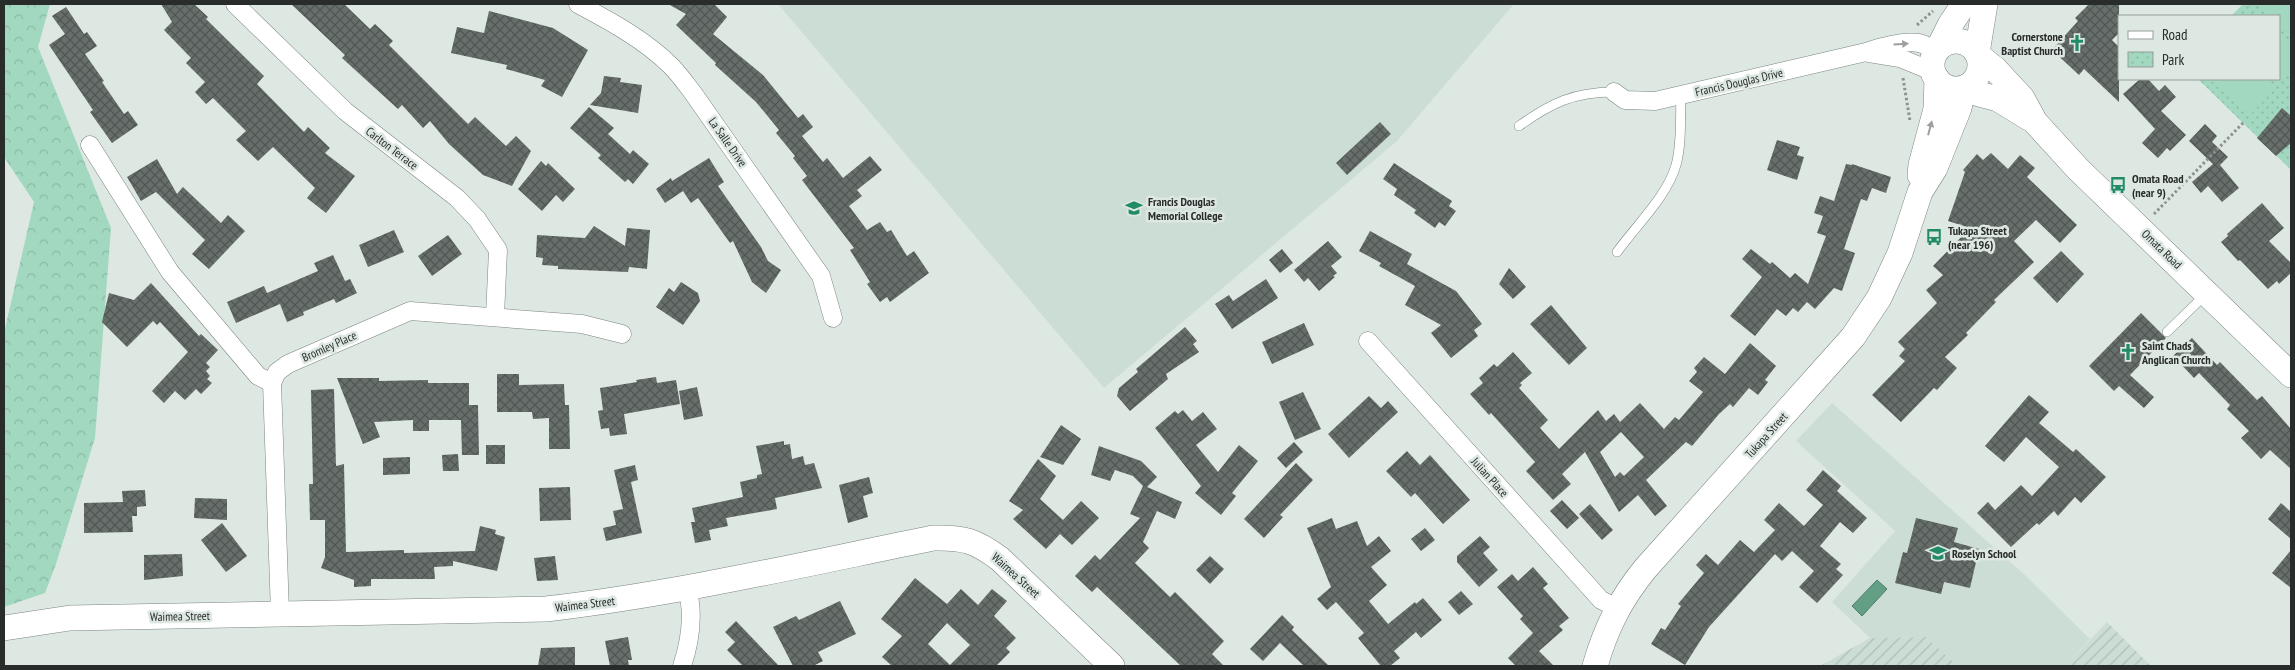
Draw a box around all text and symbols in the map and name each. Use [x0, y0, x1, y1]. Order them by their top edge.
legend [2118, 15, 2280, 80]
text: Road [2162, 25, 2188, 44]
place label: Cornerstone Baptist Church [2001, 29, 2063, 58]
church icon: Cornerstone Baptist Church [2067, 33, 2087, 53]
one-way arrow [1894, 40, 1910, 48]
text: Park [2162, 50, 2184, 69]
street label: Francis Douglas Drive [1694, 65, 1784, 99]
street label: La Salle Drive [706, 114, 751, 170]
one-way arrow [1927, 120, 1935, 135]
street label: Carlton Terrace [363, 123, 421, 173]
place label: Omata Road (near 9) [2132, 171, 2184, 200]
bus stop icon: Omata Road (near 9) [2108, 175, 2128, 195]
place label: Francis Douglas Memorial College [1148, 194, 1223, 223]
school or university icon: Francis Douglas Memorial College [1124, 198, 1144, 218]
place label: Tukapa Street (near 196) [1948, 223, 2007, 252]
street label: Omata Road [2139, 226, 2185, 272]
bus stop icon: Tukapa Street (near 196) [1924, 227, 1944, 247]
street label: Bromley Place [299, 327, 359, 365]
place label: Saint Chads Anglican Church [2141, 338, 2211, 367]
church icon: Saint Chads Anglican Church [2118, 342, 2138, 362]
street label: Tukapa Street [1742, 409, 1791, 461]
street label: Julian Place [1468, 453, 1512, 500]
school or university icon: Roselyn School [1928, 543, 1948, 563]
place label: Roselyn School [1952, 546, 2016, 561]
street label: Waimea Street [989, 549, 1044, 601]
street label: Waimea Street [554, 593, 616, 615]
street label: Waimea Street [150, 608, 211, 624]

